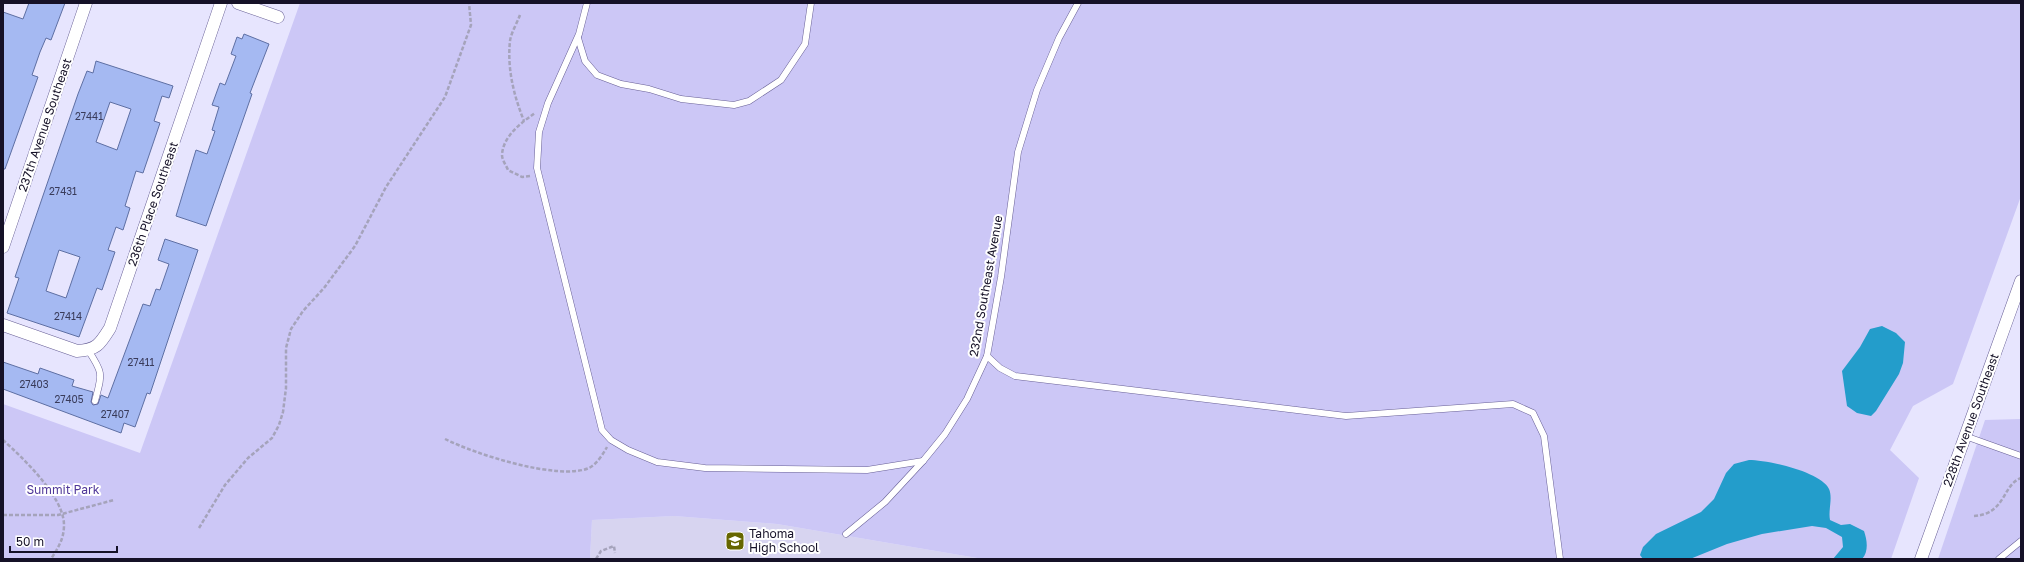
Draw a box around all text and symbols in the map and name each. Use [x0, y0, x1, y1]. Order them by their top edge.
street label: 237th Avenue Southeast [15, 56, 74, 194]
house number: 27441 [75, 110, 103, 122]
street label: 236th Place Southeast [124, 139, 181, 268]
house number: 27431 [49, 185, 77, 197]
street label: 232nd Southeast Avenue [966, 214, 1005, 358]
house number: 27414 [54, 310, 82, 322]
street label: 228th Avenue Southeast [1939, 351, 2002, 489]
house number: 27411 [128, 356, 155, 368]
house number: 27403 [19, 378, 49, 390]
house number: 27405 [54, 393, 84, 405]
house number: 27407 [101, 408, 129, 420]
park label: Summit Park [26, 482, 100, 497]
place label: Tahoma High School [749, 526, 819, 555]
scale bar [10, 528, 117, 554]
school or university icon: Tahoma High School [724, 530, 746, 552]
text: 50 m [16, 534, 44, 549]

